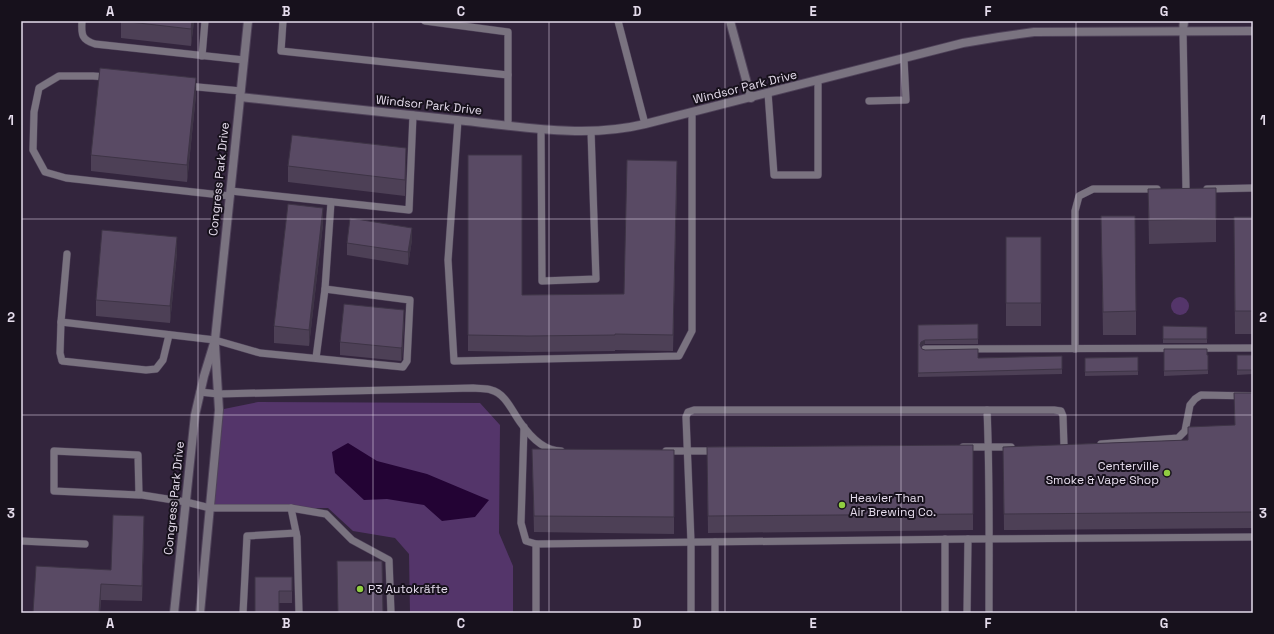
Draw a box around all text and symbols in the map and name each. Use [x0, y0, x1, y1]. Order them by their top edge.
text: A [106, 3, 115, 20]
text: B [282, 3, 291, 20]
text: C [457, 3, 465, 20]
text: D [633, 3, 642, 20]
text: E [809, 3, 817, 20]
text: F [985, 3, 992, 20]
text: G [1160, 3, 1168, 20]
street label: Windsor Park Drive [691, 66, 799, 108]
street label: Windsor Park Drive [375, 91, 483, 119]
text: 1 [8, 112, 14, 129]
text: 1 [1260, 112, 1266, 129]
street label: Congress Park Drive [205, 121, 233, 237]
text: 2 [7, 309, 15, 326]
text: 2 [1259, 309, 1267, 326]
street label: Congress Park Drive [160, 440, 188, 556]
place label: Centerville Smoke & Vape Shop [1046, 458, 1159, 488]
marker: Centerville Smoke & Vape Shop [1162, 468, 1172, 478]
place label: Heavier Than Air Brewing Co. [850, 490, 936, 520]
marker: Heavier Than Air Brewing Co. [837, 500, 847, 510]
text: 3 [7, 505, 15, 522]
text: 3 [1259, 505, 1267, 522]
place label: P3 Autokräfte [368, 581, 448, 597]
marker: P3 Autokräfte [355, 584, 365, 594]
text: A [106, 615, 115, 632]
text: B [282, 615, 291, 632]
text: C [457, 615, 465, 632]
text: D [633, 615, 642, 632]
text: E [809, 615, 817, 632]
text: F [985, 615, 992, 632]
text: G [1160, 615, 1168, 632]

